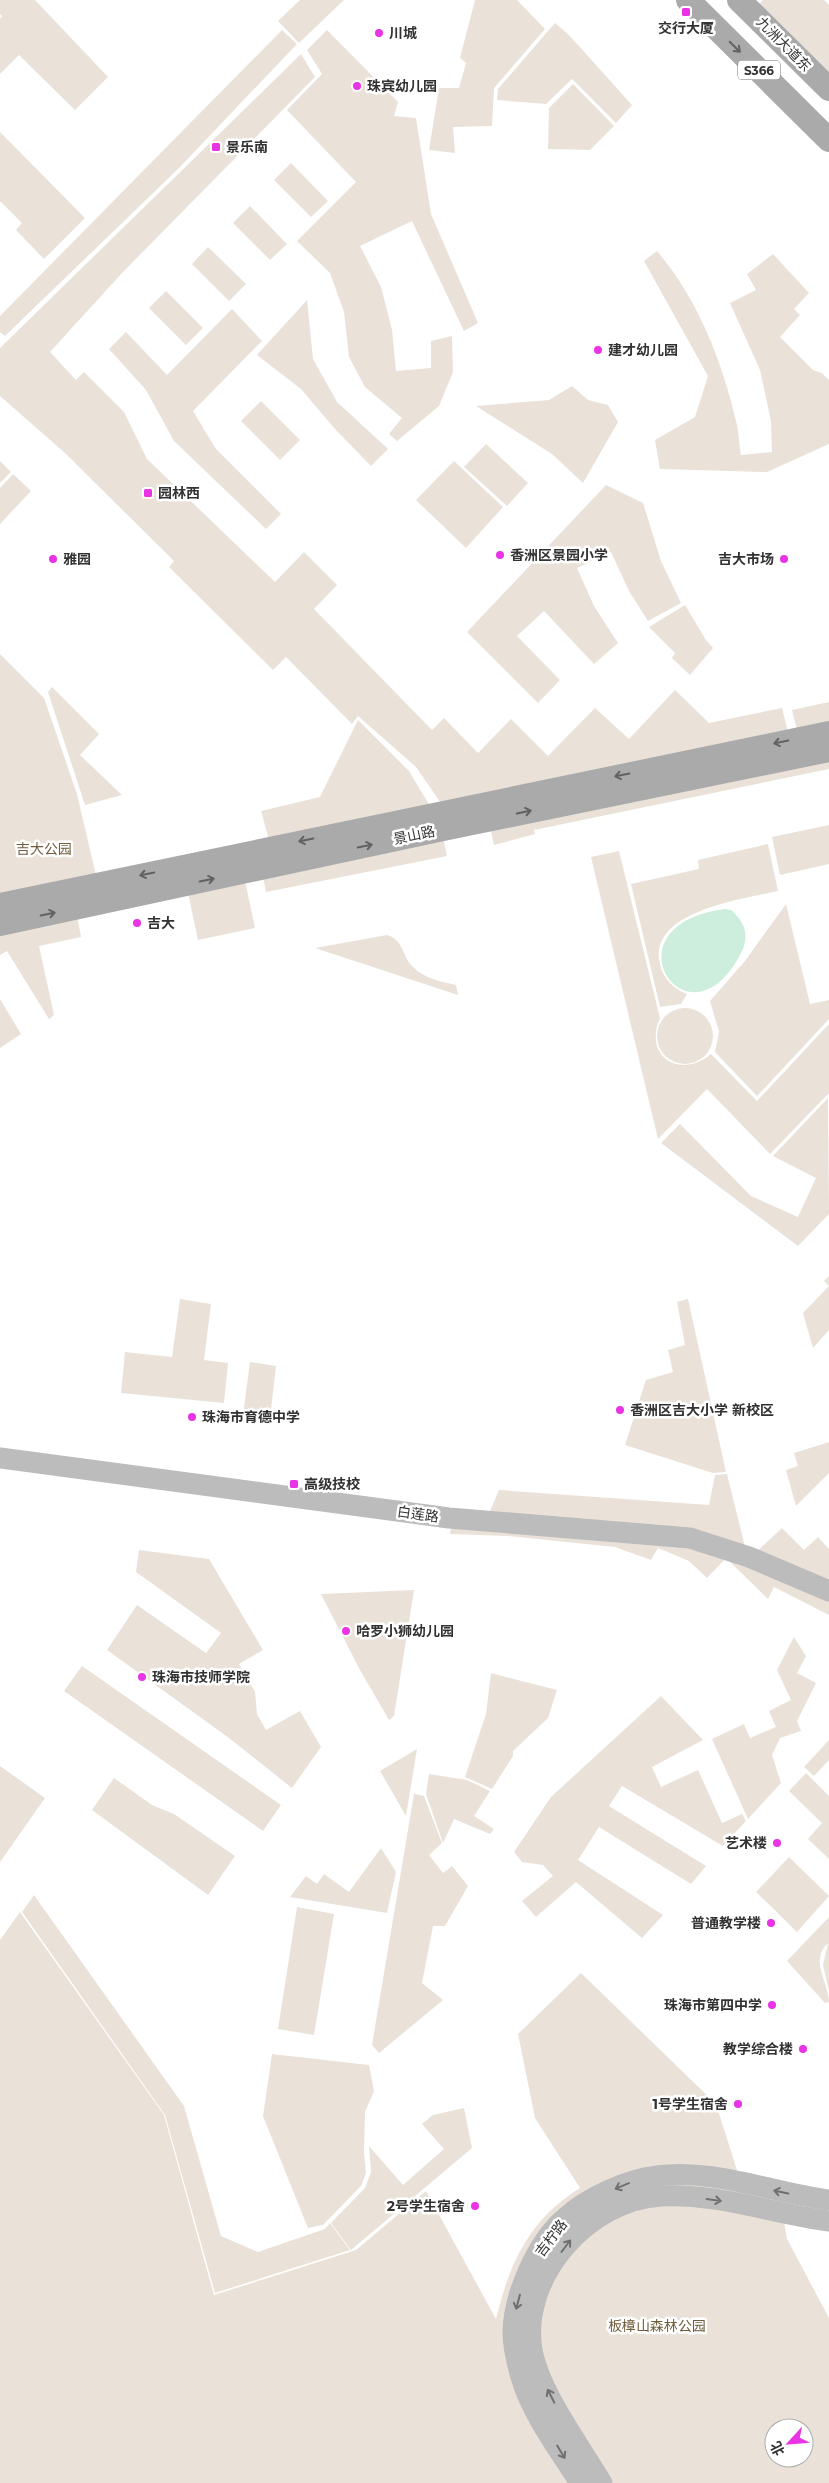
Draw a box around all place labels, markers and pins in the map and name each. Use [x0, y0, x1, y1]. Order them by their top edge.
marker: 交行大厦 [680, 6, 692, 18]
place label: 交行大厦 [658, 19, 714, 37]
place label: 川城 [389, 24, 417, 42]
marker: 川城 [373, 27, 385, 39]
place label: 珠宾幼儿园 [367, 77, 437, 95]
marker: 珠宾幼儿园 [351, 80, 363, 92]
place label: 景乐南 [226, 138, 268, 156]
marker: 景乐南 [210, 141, 222, 153]
place label: 建才幼儿园 [608, 341, 678, 359]
marker: 建才幼儿园 [592, 344, 604, 356]
place label: 园林西 [158, 484, 200, 502]
marker: 园林西 [142, 487, 154, 499]
place label: 香洲区景园小学 [510, 546, 608, 564]
marker: 香洲区景园小学 [494, 549, 506, 561]
place label: 雅园 [63, 550, 91, 568]
place label: 吉大市场 [718, 550, 774, 568]
marker: 雅园 [47, 553, 59, 565]
marker: 吉大市场 [778, 553, 790, 565]
place label: 吉大 [147, 914, 175, 932]
marker: 吉大 [131, 917, 143, 929]
place label: 香洲区吉大小学 新校区 [630, 1401, 774, 1419]
marker: 香洲区吉大小学 新校区 [614, 1404, 626, 1416]
place label: 珠海市育德中学 [202, 1408, 300, 1426]
marker: 珠海市育德中学 [186, 1411, 198, 1423]
place label: 高级技校 [304, 1475, 360, 1493]
marker: 高级技校 [288, 1478, 300, 1490]
place label: 哈罗小狮幼儿园 [356, 1622, 454, 1640]
marker: 哈罗小狮幼儿园 [340, 1625, 352, 1637]
place label: 珠海市技师学院 [152, 1668, 250, 1686]
marker: 珠海市技师学院 [136, 1671, 148, 1683]
place label: 艺术楼 [725, 1834, 767, 1852]
marker: 艺术楼 [771, 1837, 783, 1849]
place label: 普通教学楼 [691, 1914, 761, 1932]
marker: 普通教学楼 [765, 1917, 777, 1929]
place label: 珠海市第四中学 [664, 1996, 762, 2014]
marker: 珠海市第四中学 [766, 1999, 778, 2011]
place label: 教学综合楼 [723, 2040, 793, 2058]
marker: 教学综合楼 [797, 2043, 809, 2055]
place label: 1号学生宿舍 [653, 2095, 728, 2113]
marker: 1号学生宿舍 [732, 2098, 744, 2110]
place label: 2号学生宿舍 [387, 2197, 465, 2215]
marker: 2号学生宿舍 [469, 2200, 481, 2212]

